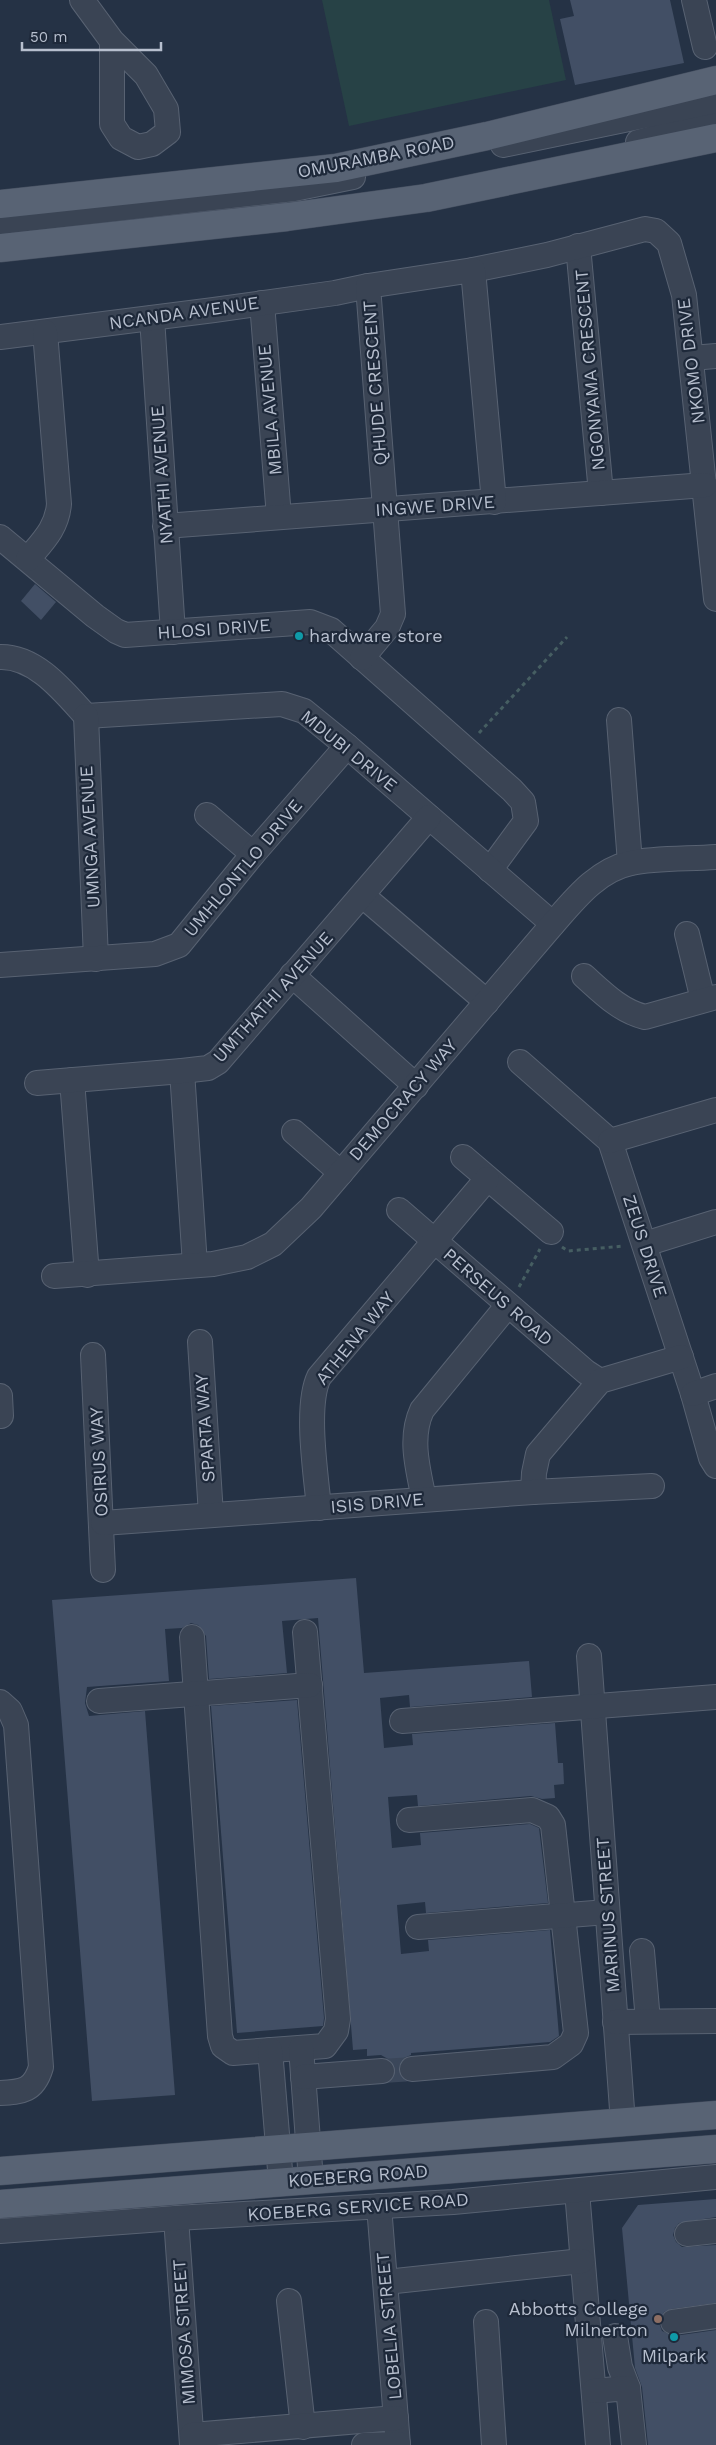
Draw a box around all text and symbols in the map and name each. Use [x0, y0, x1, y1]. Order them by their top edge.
scale bar [22, 20, 161, 52]
text: 50 m [30, 28, 67, 46]
street label: OMURAMBA ROAD [296, 131, 456, 182]
street label: NGONYAMA CRESCENT [570, 268, 609, 472]
street label: NCANDA AVENUE [108, 292, 260, 333]
street label: NKOMO DRIVE [672, 297, 709, 425]
street label: QHUDE CRESCENT [358, 300, 391, 466]
street label: MBILA AVENUE [253, 344, 286, 476]
street label: NYATHI AVENUE [146, 405, 177, 545]
street label: INGWE DRIVE [374, 491, 495, 520]
street label: HLOSI DRIVE [157, 614, 271, 643]
place label: hardware store [309, 625, 443, 646]
marker: hardware store [293, 630, 305, 642]
street label: MDUBI DRIVE [297, 705, 402, 796]
street label: UMNGA AVENUE [75, 765, 104, 909]
street label: UMHLONTLO DRIVE [179, 795, 306, 941]
street label: UMTHATHI AVENUE [208, 927, 337, 1066]
street label: DEMOCRACY WAY [344, 1034, 462, 1165]
street label: ZEUS DRIVE [619, 1192, 672, 1300]
street label: PERSEUS ROAD [439, 1244, 557, 1350]
street label: ATHENA WAY [311, 1286, 399, 1388]
street label: SPARTA WAY [190, 1372, 219, 1483]
street label: OSIRUS WAY [85, 1406, 112, 1517]
street label: ISIS DRIVE [330, 1488, 424, 1517]
street label: MARINUS STREET [592, 1836, 623, 1994]
street label: KOEBERG ROAD [287, 2160, 429, 2191]
street label: KOEBERG SERVICE ROAD [247, 2188, 469, 2225]
street label: LOBELIA STREET [372, 2251, 405, 2401]
street label: MIMOSA STREET [168, 2258, 199, 2406]
place label: Abbotts College Milnerton [509, 2298, 648, 2340]
marker: Abbotts College Milnerton [652, 2313, 664, 2325]
marker: Milpark [668, 2331, 680, 2343]
place label: Milpark [642, 2345, 706, 2366]

